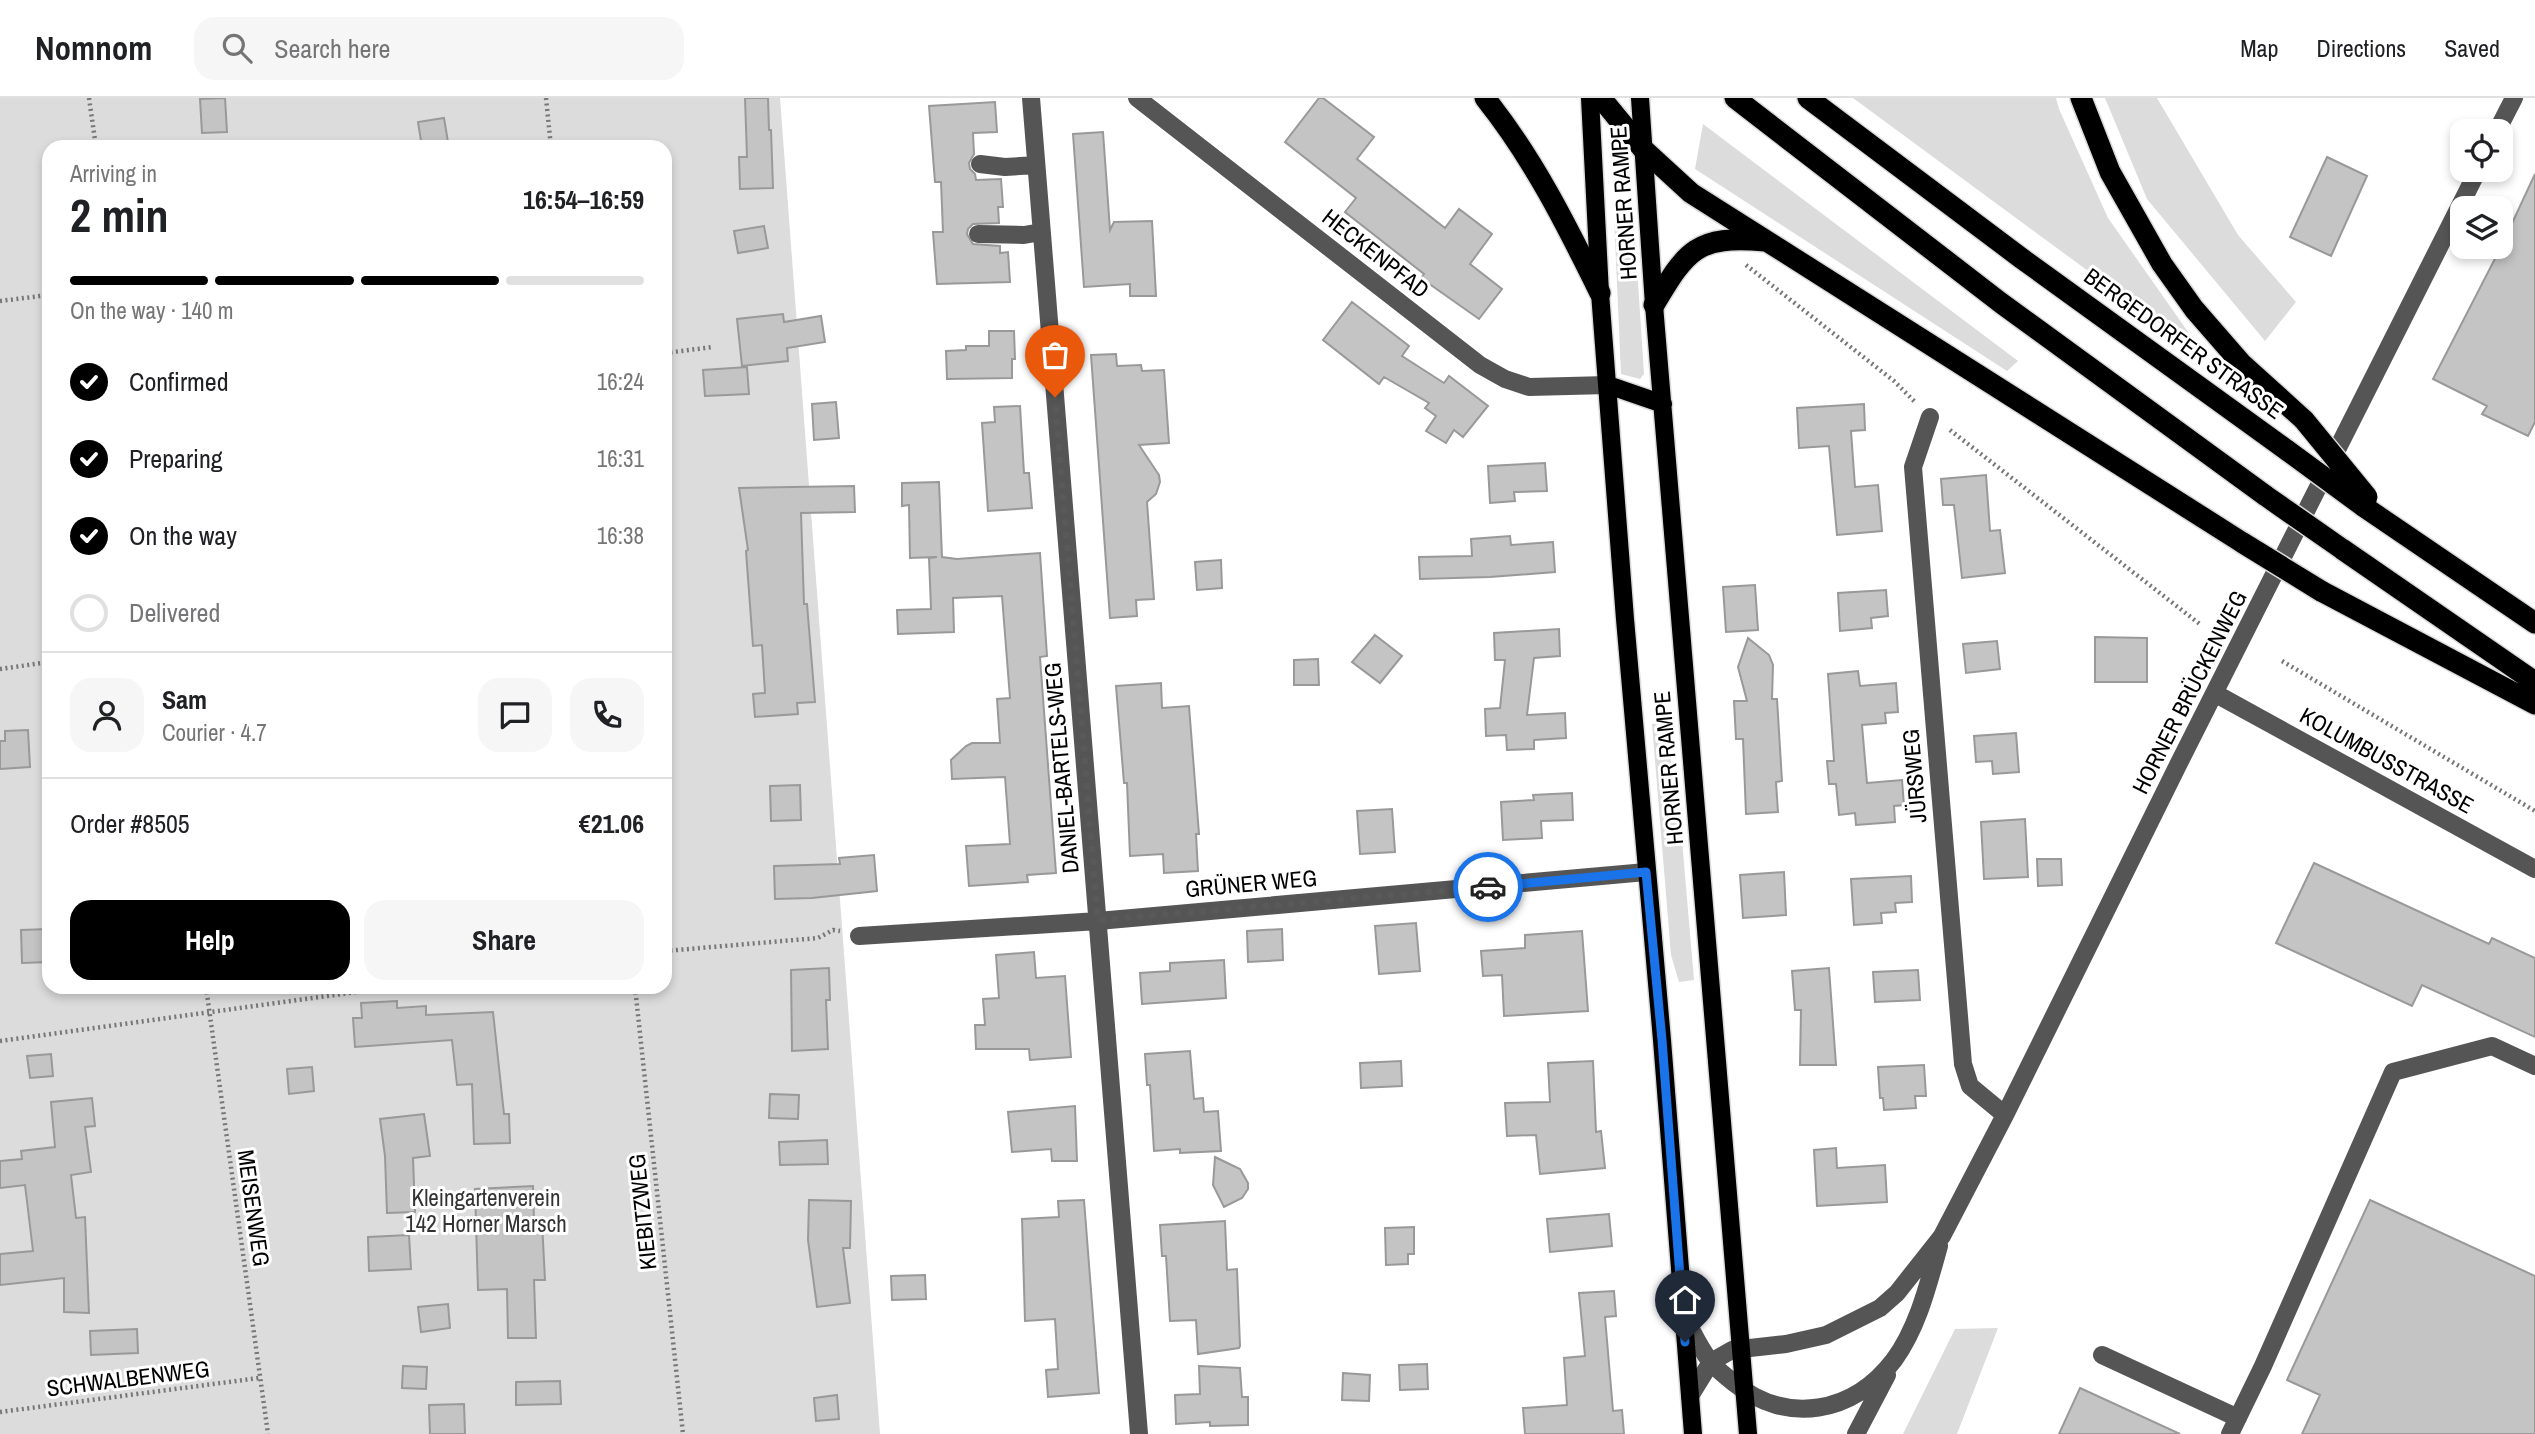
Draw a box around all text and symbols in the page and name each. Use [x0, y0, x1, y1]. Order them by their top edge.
search box [194, 17, 684, 80]
text: Nomnom [35, 26, 152, 70]
icon: search [218, 29, 256, 67]
text: Search here [274, 31, 390, 66]
text: Map [2240, 32, 2278, 64]
text: Directions [2316, 32, 2406, 64]
text: Saved [2444, 32, 2500, 64]
map controls [2450, 119, 2513, 259]
button: locate [2450, 119, 2513, 182]
street label: HORNER RAMPE [1602, 125, 1644, 281]
text: Arriving in [70, 158, 157, 189]
text: 16:54–16:59 [523, 182, 644, 217]
text: 2 min [70, 184, 169, 246]
button: layers [2450, 196, 2513, 259]
street label: HECKENPFAD [1316, 201, 1436, 305]
street label: BERGEDORFER STRASSE [2078, 260, 2290, 426]
text: On the way · 140 m [70, 295, 234, 326]
pin [1025, 325, 1085, 397]
icon: bag [1036, 336, 1074, 374]
icon: check [70, 363, 108, 401]
text: Confirmed [129, 364, 229, 399]
text: 16:24 [597, 366, 644, 397]
icon: check [70, 440, 108, 478]
text: Preparing [129, 441, 223, 476]
text: 16:31 [597, 443, 644, 474]
icon: check [70, 517, 108, 555]
text: On the way [129, 518, 237, 553]
text: 16:38 [597, 520, 644, 551]
street label: HORNER BRÜCKENWEG [2124, 585, 2254, 799]
text: Delivered [129, 595, 220, 630]
street label: DANIEL-BARTELS-WEG [1036, 661, 1086, 875]
button: person [70, 678, 144, 752]
button: chat [478, 678, 552, 752]
button: phone [570, 678, 644, 752]
text: Sam [162, 682, 207, 717]
street label: HORNER RAMPE [1646, 690, 1690, 846]
street label: KOLUMBUSSTRASSE [2295, 699, 2479, 821]
text: Courier · 4.7 [162, 717, 267, 748]
street label: JÜRSWEG [1894, 728, 1934, 824]
text: Order #8505 [70, 806, 190, 841]
text: €21.06 [579, 806, 644, 841]
courier [1453, 852, 1523, 922]
street label: GRÜNER WEG [1184, 862, 1318, 904]
icon: car [1469, 868, 1507, 906]
button: Help [70, 900, 350, 980]
button: Share [364, 900, 644, 980]
street label: MEISENWEG [230, 1148, 278, 1268]
street label: KIEBITZWEG [621, 1153, 663, 1271]
park label: Kleingartenverein 142 Horner Marsch [405, 1182, 567, 1239]
pin [1655, 1270, 1715, 1342]
icon: home [1666, 1281, 1704, 1319]
street label: SCHWALBENWEG [45, 1353, 211, 1403]

